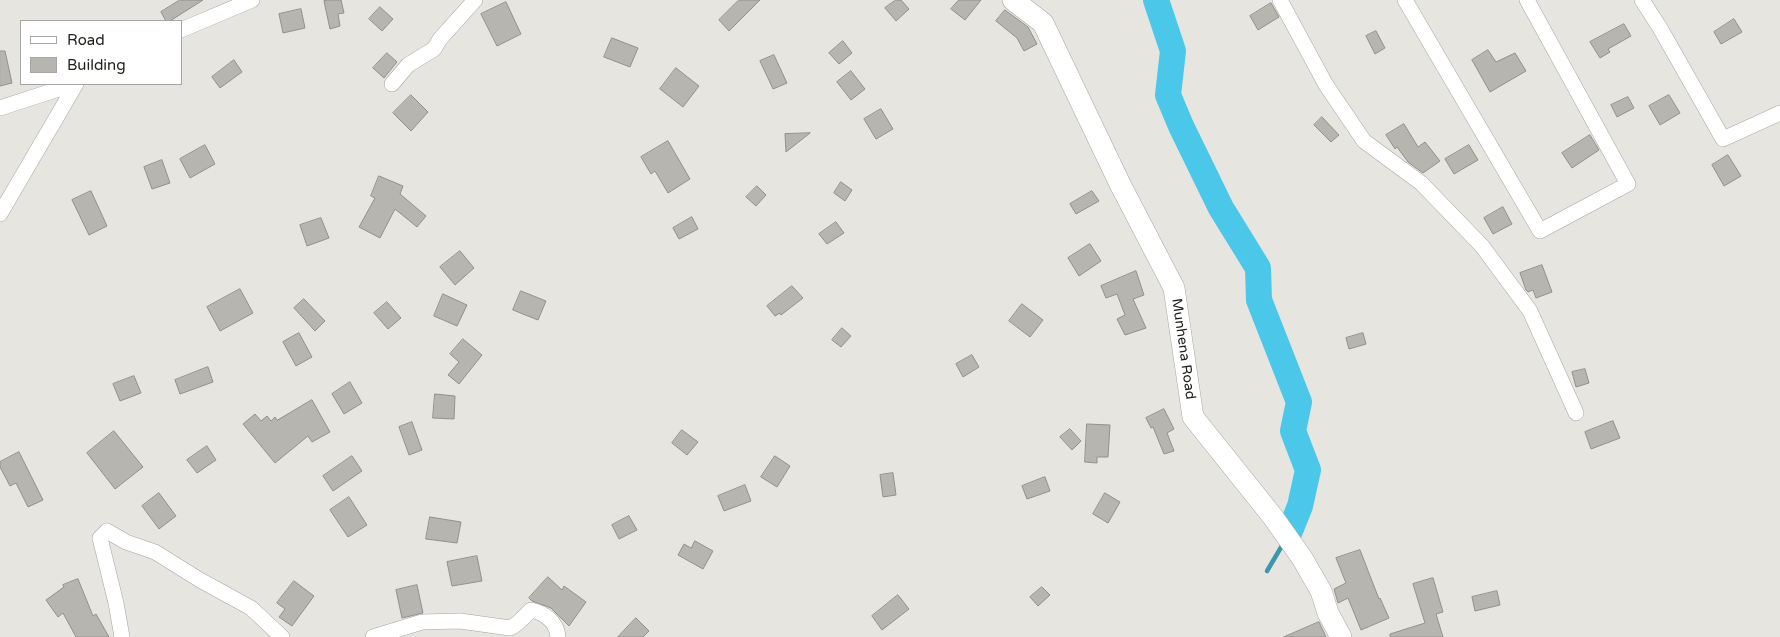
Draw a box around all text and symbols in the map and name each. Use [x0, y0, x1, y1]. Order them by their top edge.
legend [20, 20, 182, 85]
text: Road [67, 31, 105, 49]
text: Building [67, 56, 126, 74]
street label: Munhena Road [1168, 297, 1198, 401]

